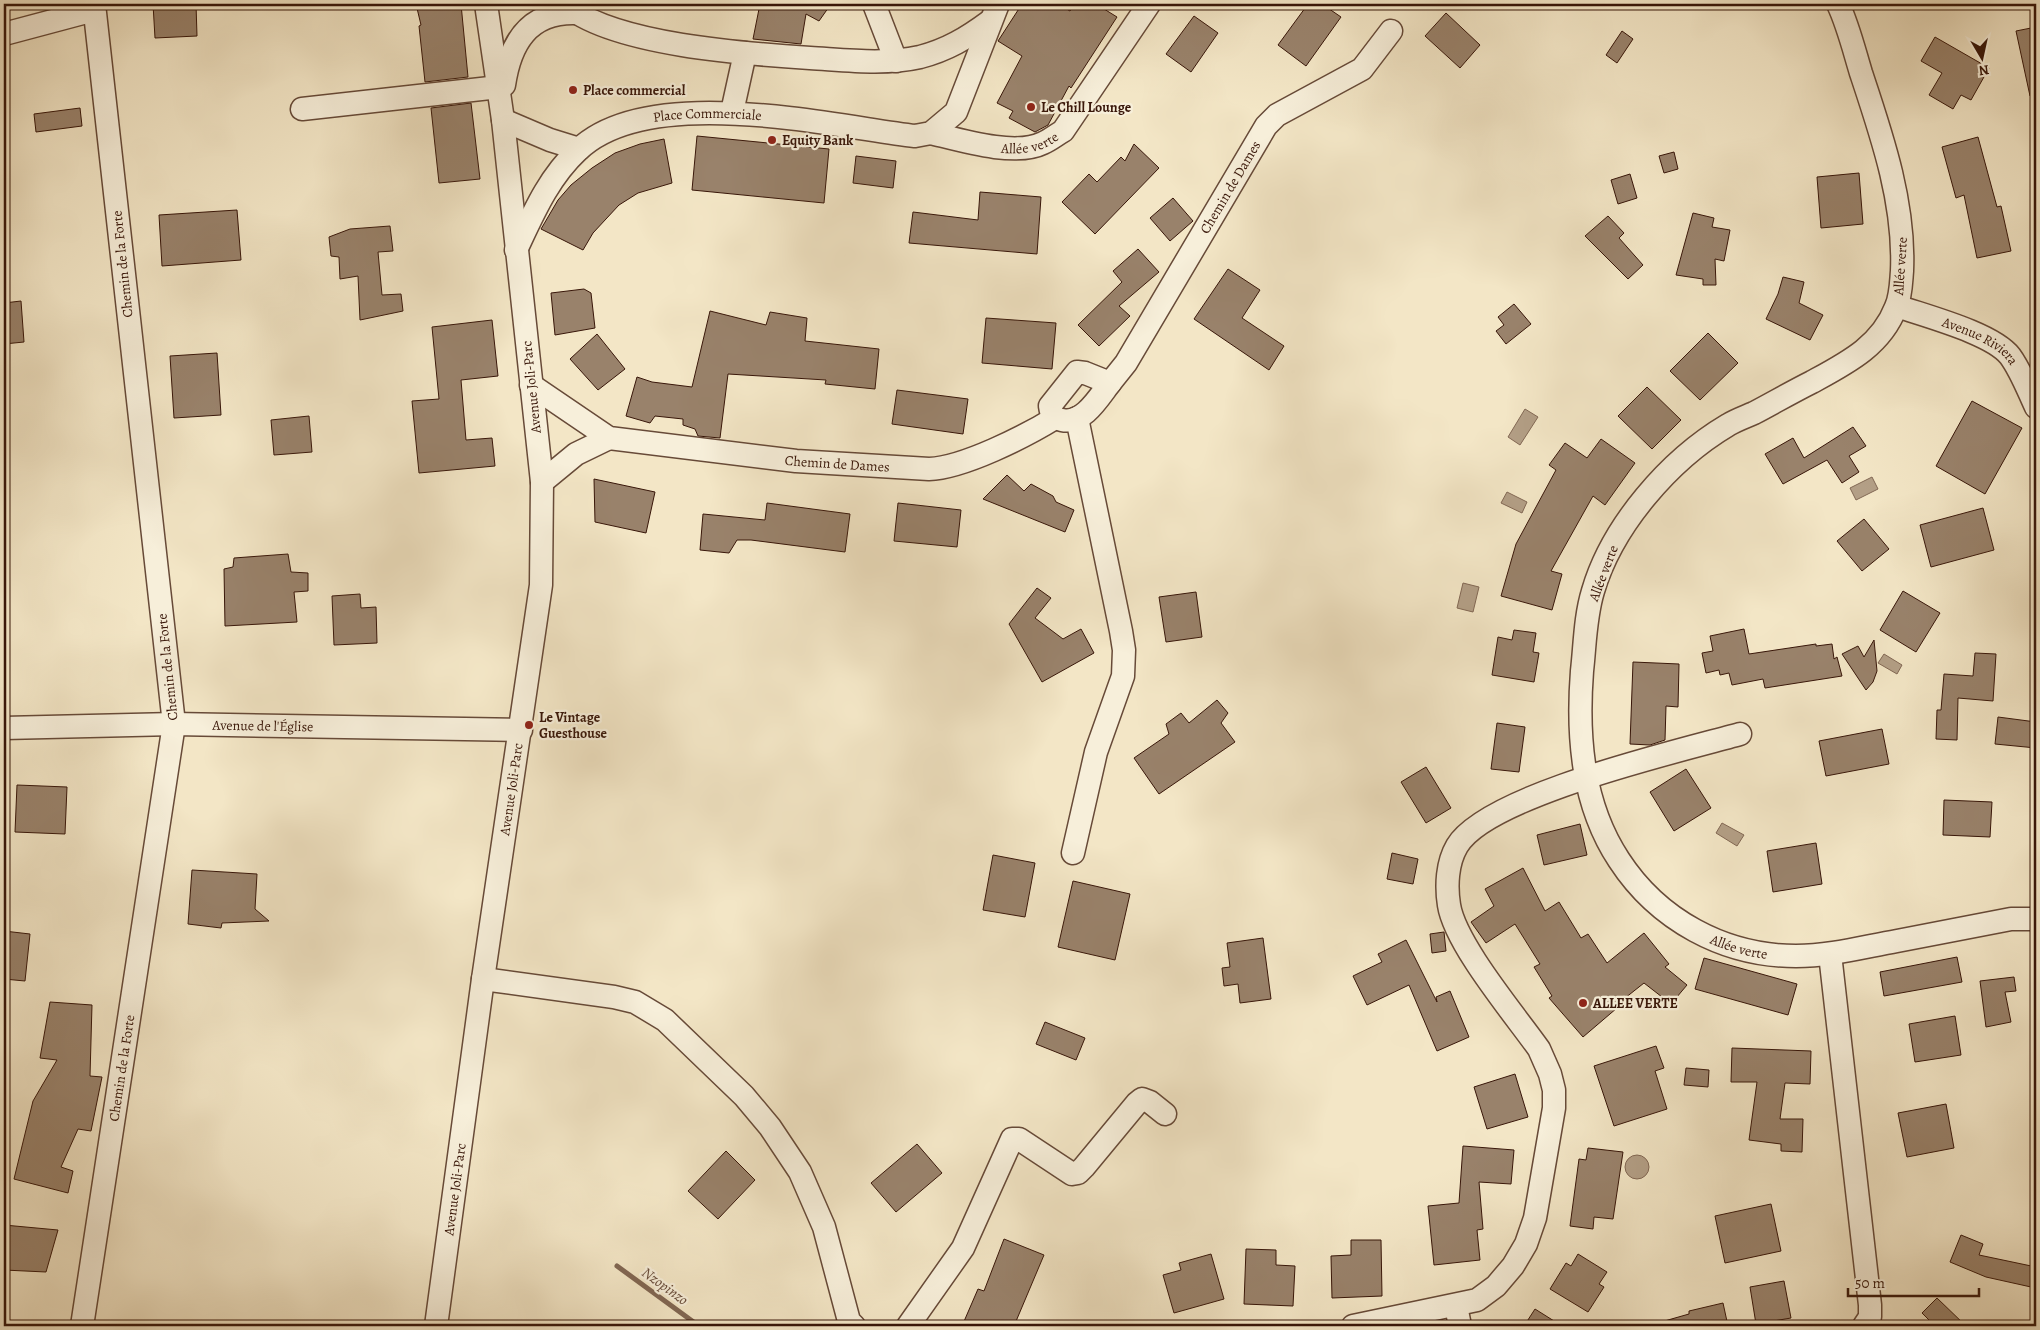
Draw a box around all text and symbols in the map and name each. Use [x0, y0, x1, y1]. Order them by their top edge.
north arrow [1958, 32, 2008, 82]
text: N [1977, 60, 1990, 81]
place label: Place commercial [583, 81, 686, 100]
marker: Place commercial [567, 84, 579, 96]
place label: Le Chill Lounge [1041, 98, 1132, 117]
marker: Le Chill Lounge [1025, 101, 1037, 113]
street label: Place Commerciale [652, 104, 762, 127]
street label: Allée verte [999, 127, 1062, 158]
place label: Equity Bank [782, 131, 854, 150]
marker: Equity Bank [766, 134, 778, 146]
street label: Chemin de Dames [1195, 137, 1265, 237]
street label: Chemin de la Forte [107, 209, 138, 318]
street label: Allée verte [1889, 236, 1912, 297]
street label: Avenue Riviera [1939, 312, 2023, 369]
street label: Avenue Joli-Parc [517, 340, 546, 435]
street label: Chemin de Dames [784, 451, 890, 477]
street label: Allée verte [1584, 542, 1623, 605]
street label: Chemin de la Forte [152, 612, 183, 721]
place label: Le Vintage Guesthouse [539, 708, 608, 743]
street label: Avenue de l'Église [211, 716, 314, 736]
marker: Le Vintage Guesthouse [523, 719, 535, 731]
street label: Avenue Joli-Parc [495, 742, 528, 838]
street label: Allée verte [1706, 930, 1769, 964]
place label: ALLEE VERTE [1592, 994, 1678, 1013]
marker: ALLEE VERTE [1577, 997, 1589, 1009]
street label: Chemin de la Forte [104, 1013, 139, 1123]
street label: Avenue Joli-Parc [439, 1142, 471, 1238]
water label: Nzopinzo [638, 1262, 692, 1310]
scale bar [1848, 1265, 1979, 1297]
text: 50 m [1855, 1273, 1885, 1293]

